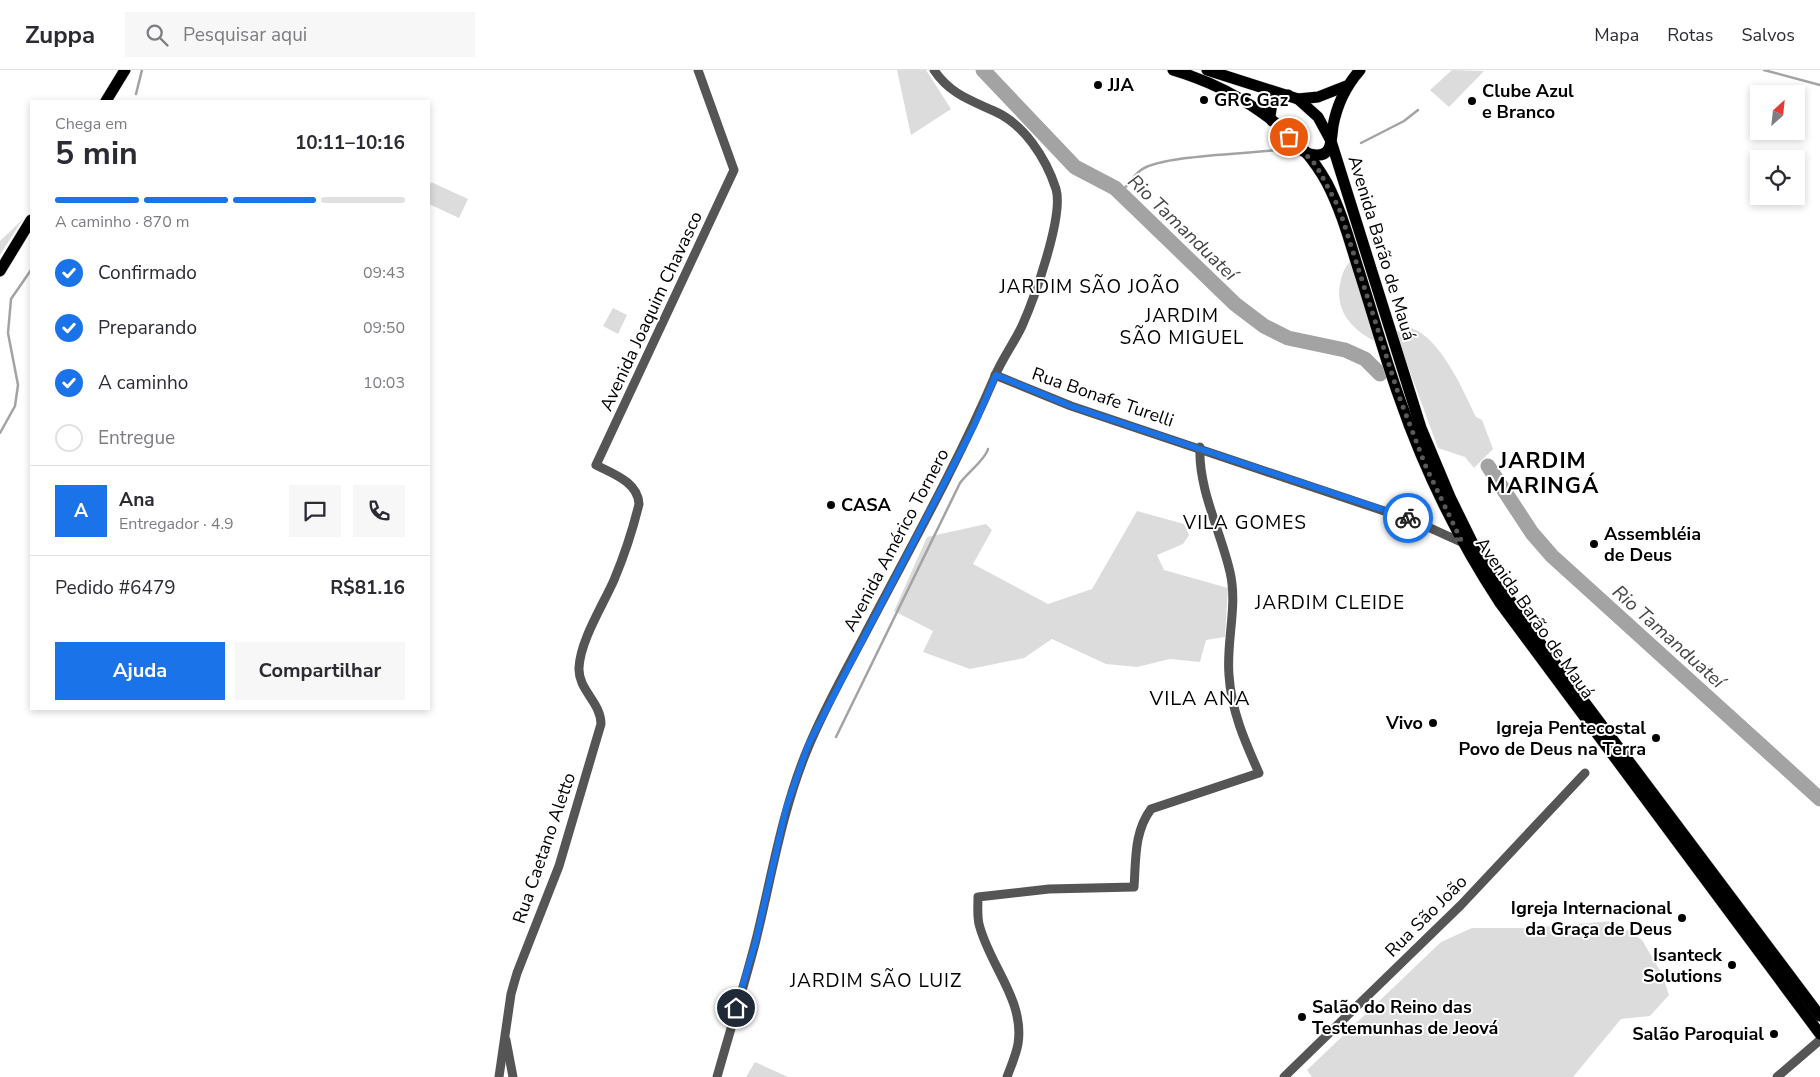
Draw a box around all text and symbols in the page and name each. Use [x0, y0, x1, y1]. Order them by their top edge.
search box [125, 12, 475, 57]
text: Zuppa [25, 19, 95, 51]
icon: search [143, 21, 171, 49]
text: Pesquisar aqui [183, 22, 307, 48]
text: Mapa [1594, 23, 1639, 47]
text: Rotas [1667, 23, 1713, 47]
text: Salvos [1741, 23, 1795, 47]
place label: JJA [1107, 73, 1134, 97]
marker: JJA [1092, 79, 1104, 91]
place label: Clube Azul e Branco [1482, 79, 1574, 124]
north arrow [1750, 85, 1805, 140]
map controls [1750, 85, 1805, 205]
place label: GRC Gaz [1214, 88, 1289, 112]
marker: GRC Gaz [1198, 94, 1210, 106]
marker: Clube Azul e Branco [1466, 95, 1478, 107]
text: Chega em [55, 113, 128, 135]
pin [1268, 116, 1310, 158]
icon: bag [1275, 123, 1303, 151]
text: 10:11–10:16 [295, 130, 405, 156]
text: 5 min [55, 132, 138, 175]
button: locate [1750, 150, 1805, 205]
street label: Avenida Barão de Mauá [1342, 153, 1422, 343]
water label: Rio Tamanduateí [1122, 169, 1244, 288]
street label: Avenida Joaquim Chavasco [594, 207, 708, 415]
text: A caminho · 870 m [55, 211, 190, 233]
icon: check [55, 259, 83, 287]
text: Confirmado [98, 260, 197, 286]
text: 09:43 [363, 262, 405, 284]
district label: JARDIM SÃO JOÃO [998, 274, 1181, 300]
district label: JARDIM SÃO MIGUEL [1120, 303, 1244, 351]
icon: check [55, 314, 83, 342]
text: Preparando [98, 315, 197, 341]
text: 09:50 [363, 317, 405, 339]
street label: Rua Bonafe Turelli [1029, 361, 1177, 433]
icon: check [55, 369, 83, 397]
text: A caminho [98, 370, 188, 396]
text: 10:03 [363, 372, 405, 394]
text: Entregue [98, 425, 175, 451]
street label: Avenida Américo Tornero [838, 444, 954, 636]
district label: JARDIM MARINGÁ [1487, 446, 1599, 501]
button: chat [289, 485, 341, 537]
button: phone [353, 485, 405, 537]
text: Ana [119, 487, 155, 513]
place label: CASA [841, 493, 891, 517]
courier [1383, 493, 1433, 543]
text: A [74, 498, 88, 524]
marker: CASA [825, 499, 837, 511]
icon: bike [1394, 504, 1422, 532]
district label: VILA GOMES [1182, 510, 1307, 536]
text: Entregador · 4.9 [119, 513, 234, 535]
place label: Assembléia de Deus [1604, 522, 1701, 567]
street label: Avenida Barão de Mauá [1470, 533, 1600, 703]
marker: Assembléia de Deus [1588, 538, 1600, 550]
text: Pedido #6479 [55, 575, 176, 601]
text: R$81.16 [330, 575, 405, 601]
water label: Rio Tamanduateí [1607, 579, 1732, 696]
district label: JARDIM CLEIDE [1254, 590, 1405, 616]
button: Ajuda [55, 642, 225, 700]
button: Compartilhar [235, 642, 405, 700]
district label: VILA ANA [1148, 685, 1251, 712]
place label: Vivo [1385, 711, 1423, 735]
place label: Igreja Pentecostal Povo de Deus na Terra [1458, 716, 1646, 761]
marker: Vivo [1427, 717, 1439, 729]
marker: Igreja Pentecostal Povo de Deus na Terra [1650, 732, 1662, 744]
street label: Rua Caetano Aletto [507, 769, 581, 927]
street label: Rua São João [1380, 870, 1472, 962]
place label: Igreja Internacional da Graça de Deus [1511, 896, 1672, 941]
marker: Igreja Internacional da Graça de Deus [1676, 912, 1688, 924]
place label: Isanteck Solutions [1643, 943, 1722, 988]
marker: Isanteck Solutions [1726, 959, 1738, 971]
district label: JARDIM SÃO LUIZ [789, 968, 962, 994]
pin [715, 987, 757, 1029]
icon: home [722, 994, 750, 1022]
place label: Salão do Reino das Testemunhas de Jeová [1312, 995, 1498, 1040]
marker: Salão do Reino das Testemunhas de Jeová [1296, 1011, 1308, 1023]
place label: Salão Paroquial [1632, 1022, 1764, 1046]
marker: Salão Paroquial [1768, 1028, 1780, 1040]

